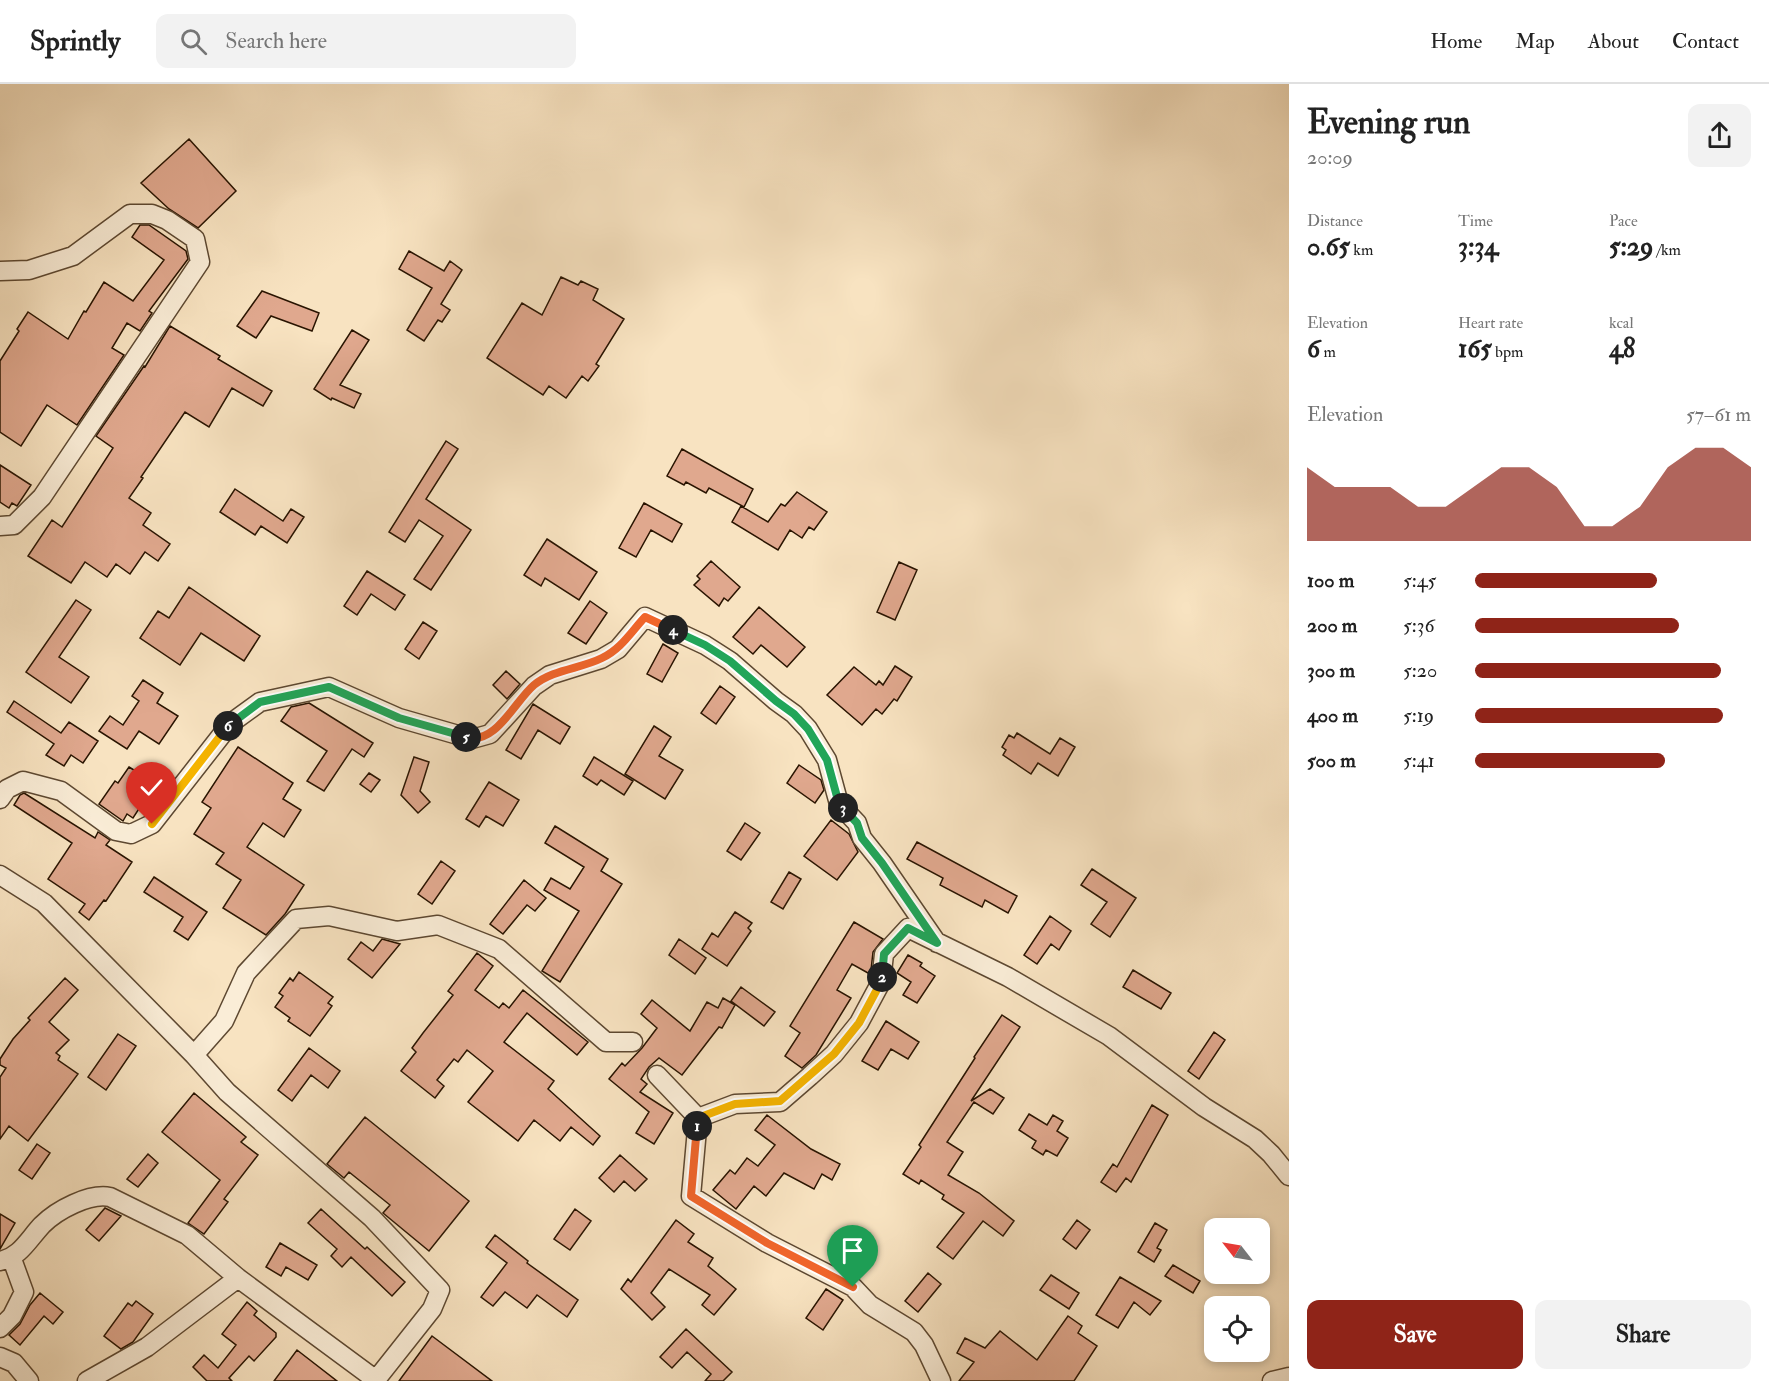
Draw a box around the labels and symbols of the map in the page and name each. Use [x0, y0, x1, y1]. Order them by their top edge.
pin: 4 [658, 615, 688, 645]
pin: 6 [213, 711, 243, 741]
pin: 5 [451, 722, 481, 752]
pin [126, 762, 177, 824]
pin: 3 [828, 793, 858, 823]
pin: 2 [867, 962, 897, 992]
pin: 1 [682, 1111, 712, 1141]
north arrow [1204, 1218, 1270, 1284]
pin [827, 1225, 878, 1287]

